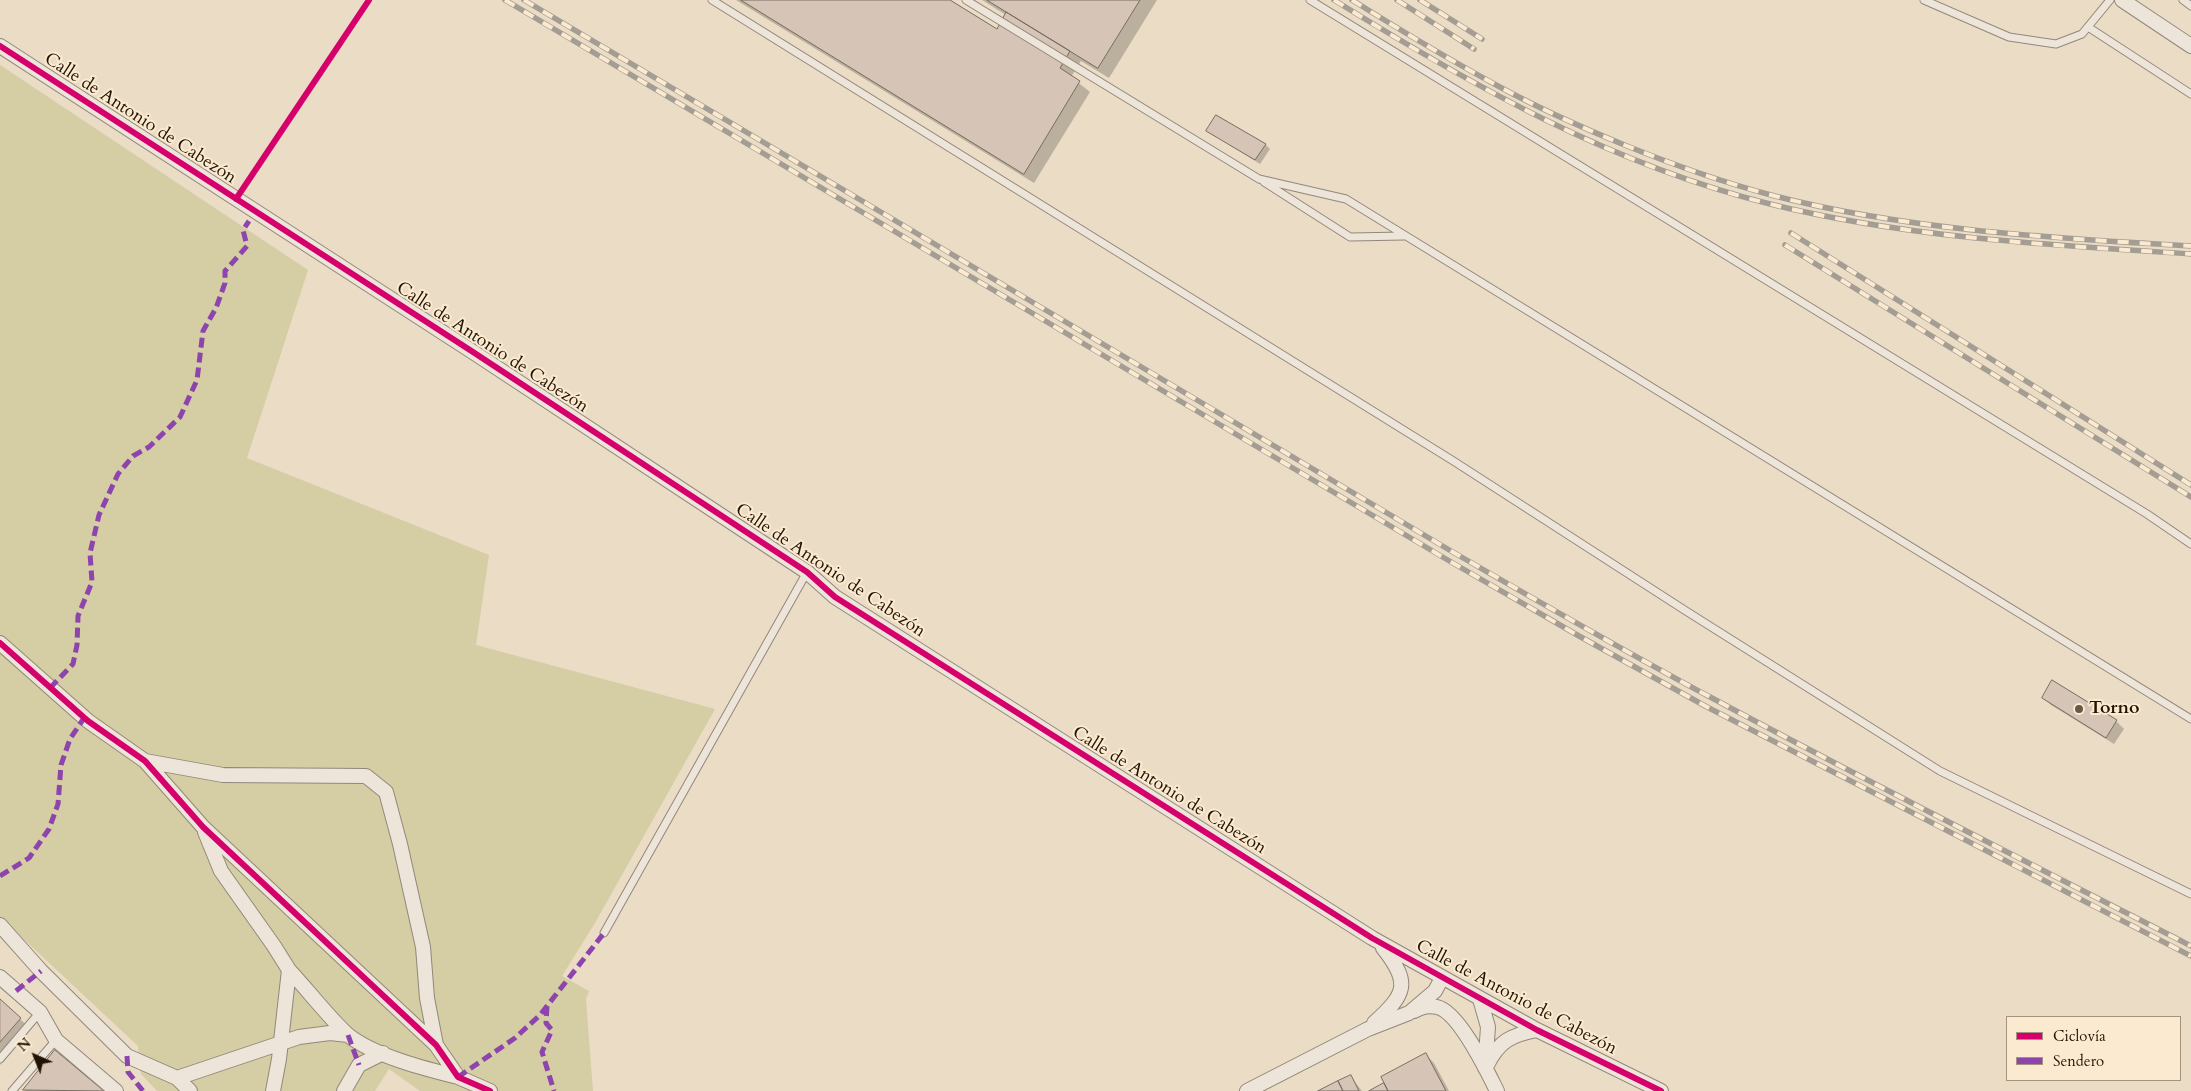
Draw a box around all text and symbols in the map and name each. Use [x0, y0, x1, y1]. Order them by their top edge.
street label: Calle de Antonio de Cabezón [40, 49, 240, 189]
street label: Calle de Antonio de Cabezón [392, 278, 592, 418]
street label: Calle de Antonio de Cabezón [731, 499, 929, 643]
place label: Torno [2089, 698, 2140, 720]
marker: Torno [2073, 703, 2085, 715]
street label: Calle de Antonio de Cabezón [1068, 722, 1270, 860]
street label: Calle de Antonio de Cabezón [1412, 936, 1620, 1060]
legend [2006, 1016, 2181, 1081]
text: Ciclovía [2053, 1026, 2106, 1046]
north arrow [10, 1031, 60, 1081]
text: N [13, 1034, 35, 1056]
text: Sendero [2053, 1051, 2104, 1071]

